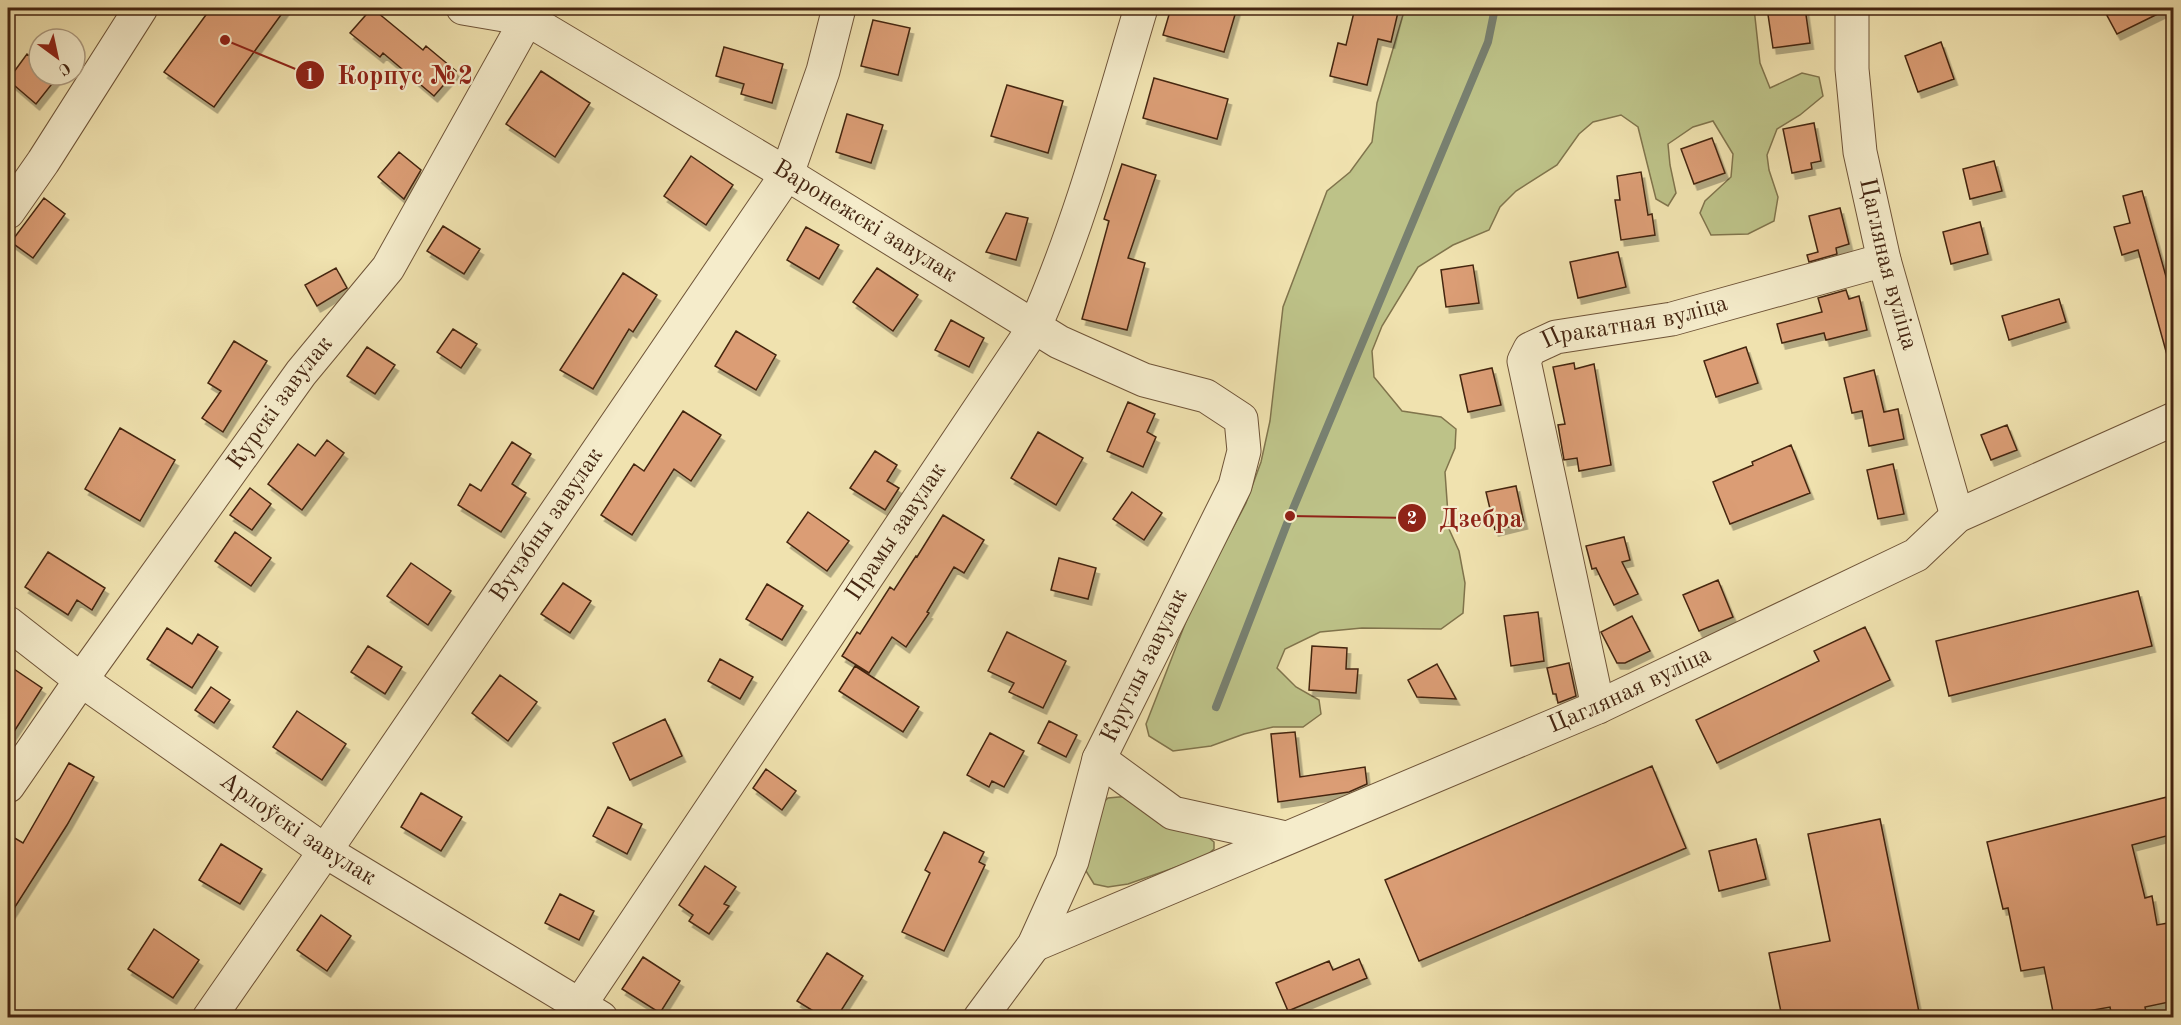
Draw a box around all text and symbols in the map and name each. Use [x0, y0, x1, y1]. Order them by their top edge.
north arrow [27, 27, 87, 87]
callout: Корпус №2 [295, 53, 485, 97]
text: С [55, 58, 73, 77]
text: Корпус №2 [337, 64, 473, 90]
text: 1 [305, 67, 315, 85]
street label: Варонежскі завулак [769, 156, 961, 288]
street label: Цагляная вуліца [1854, 176, 1921, 353]
street label: Пракатная вуліца [1538, 292, 1731, 354]
street label: Курскі завулак [224, 332, 338, 474]
street label: Вучэбны завулак [487, 444, 608, 606]
street label: Прамы завулак [842, 459, 952, 606]
callout: Дзебра [1397, 496, 1535, 540]
text: Дзебра [1439, 507, 1523, 533]
text: 2 [1407, 510, 1417, 528]
street label: Круглы завулак [1097, 585, 1193, 747]
street label: Цагляная вуліца [1545, 643, 1715, 738]
street label: Арлоўскі завулак [215, 769, 380, 891]

